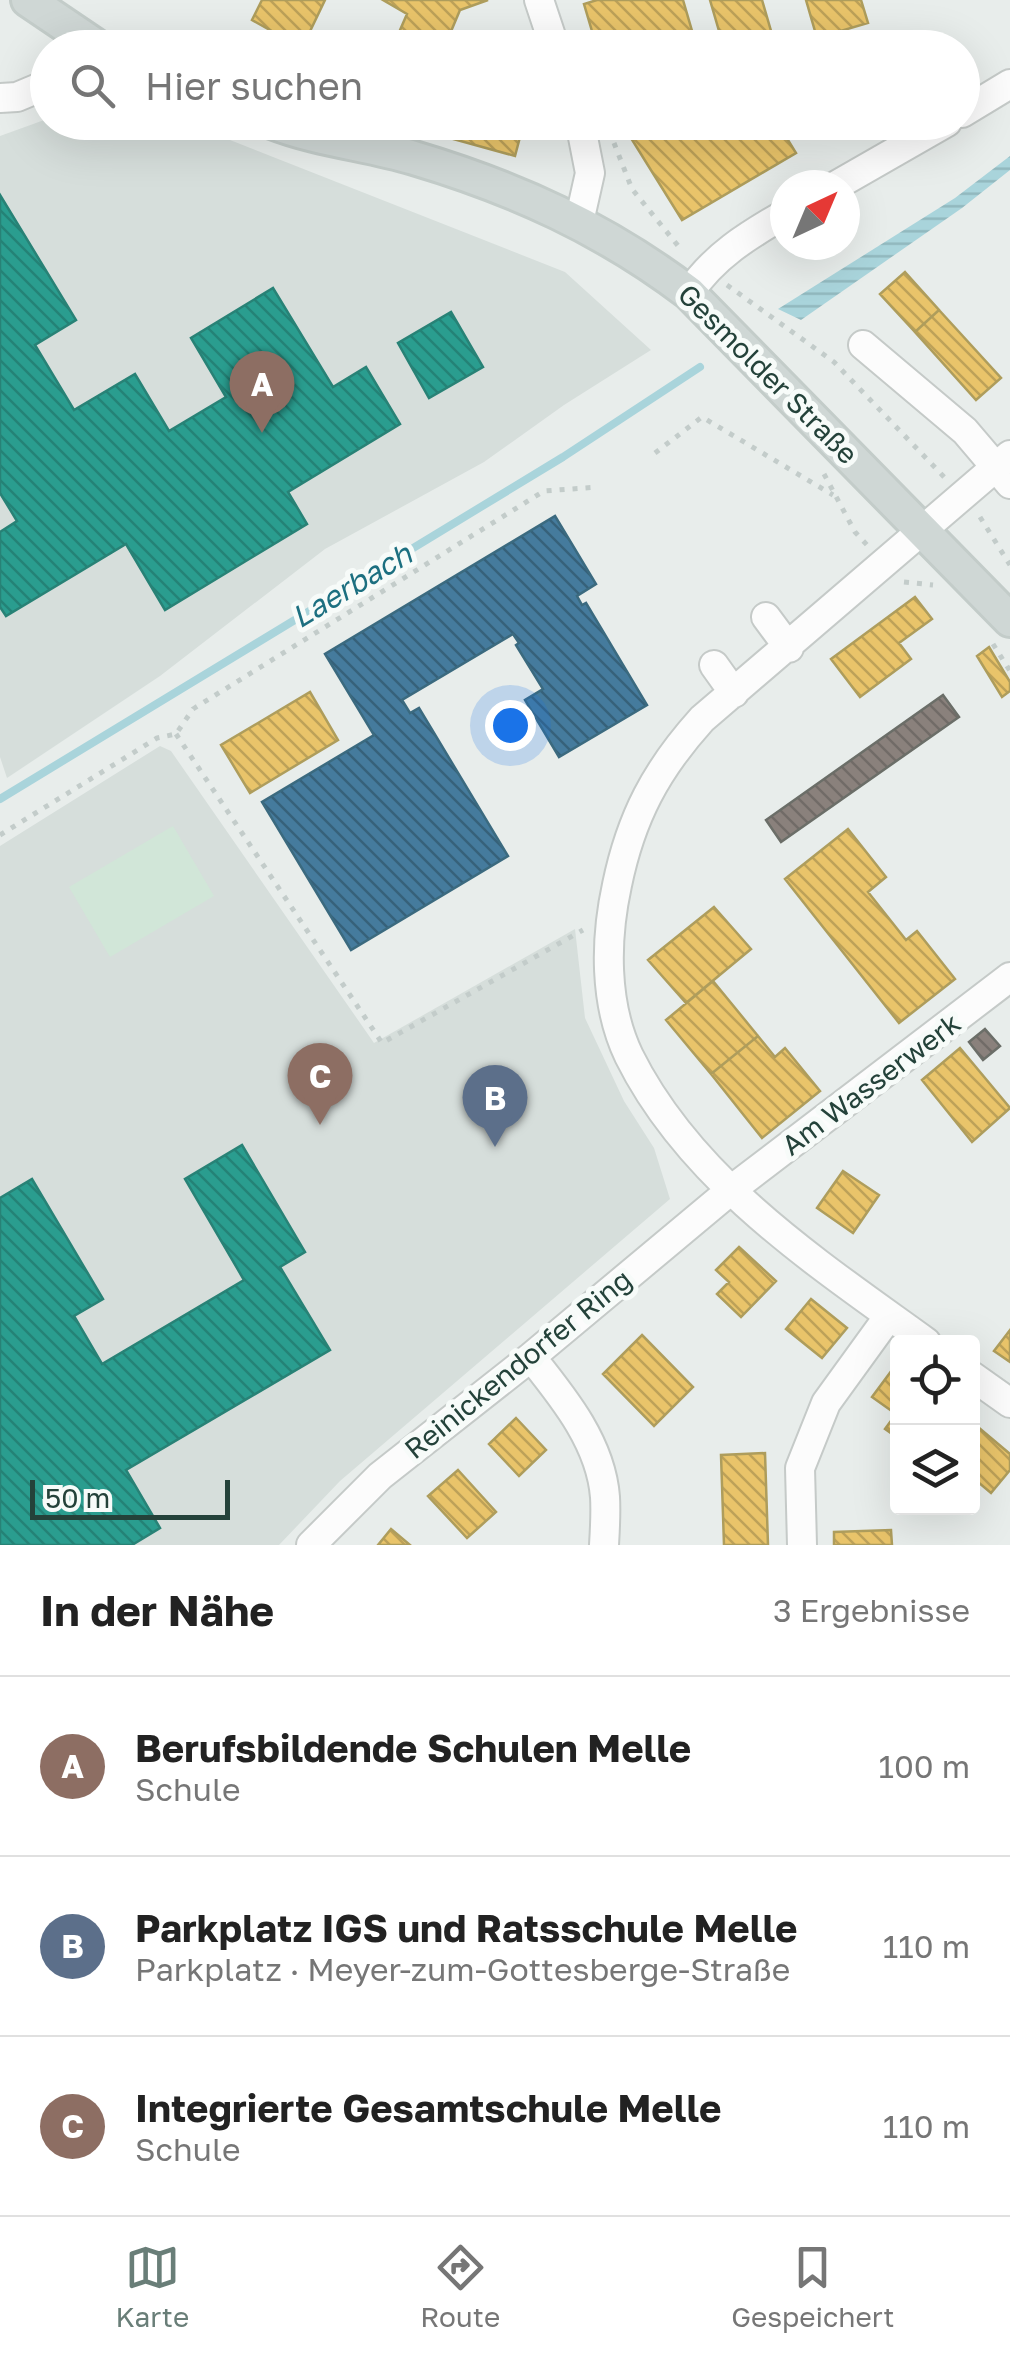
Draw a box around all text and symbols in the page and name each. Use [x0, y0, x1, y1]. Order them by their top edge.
search box [30, 30, 980, 140]
icon: search [65, 58, 120, 113]
text: Hier suchen [145, 63, 363, 108]
north arrow [770, 170, 860, 260]
street label: Gesmolder Straße [672, 277, 865, 470]
pin: A [230, 350, 294, 433]
water label: Laerbach [285, 534, 419, 635]
your location [485, 700, 536, 751]
street label: Am Wasserwerk [775, 1006, 967, 1161]
pin: C [288, 1042, 352, 1125]
pin: B [462, 1064, 528, 1147]
street label: Reinickendorfer Ring [398, 1262, 638, 1465]
map controls [890, 1335, 980, 1515]
button: locate [890, 1335, 980, 1425]
button: layers [890, 1425, 980, 1515]
scale bar [30, 1475, 230, 1520]
text: 50 m [45, 1481, 110, 1514]
text: In der Nähe [40, 1585, 274, 1635]
text: 3 Ergebnisse [773, 1591, 970, 1629]
text: Berufsbildende Schulen Melle [135, 1725, 691, 1770]
text: A [61, 1747, 84, 1785]
text: 100 m [878, 1747, 970, 1785]
text: Schule [135, 1770, 240, 1808]
text: Parkplatz IGS und Ratsschule Melle [135, 1905, 797, 1950]
text: B [61, 1927, 84, 1965]
text: 110 m [883, 1927, 970, 1965]
text: Parkplatz · Meyer-zum-Gottesberge-Straße [135, 1950, 790, 1988]
text: Integrierte Gesamtschule Melle [135, 2085, 721, 2130]
text: C [61, 2107, 84, 2145]
text: 110 m [883, 2107, 970, 2145]
text: Schule [135, 2130, 240, 2168]
tab: Karte [116, 2240, 189, 2333]
tab: Route [420, 2240, 500, 2333]
tab: Gespeichert [731, 2240, 894, 2333]

